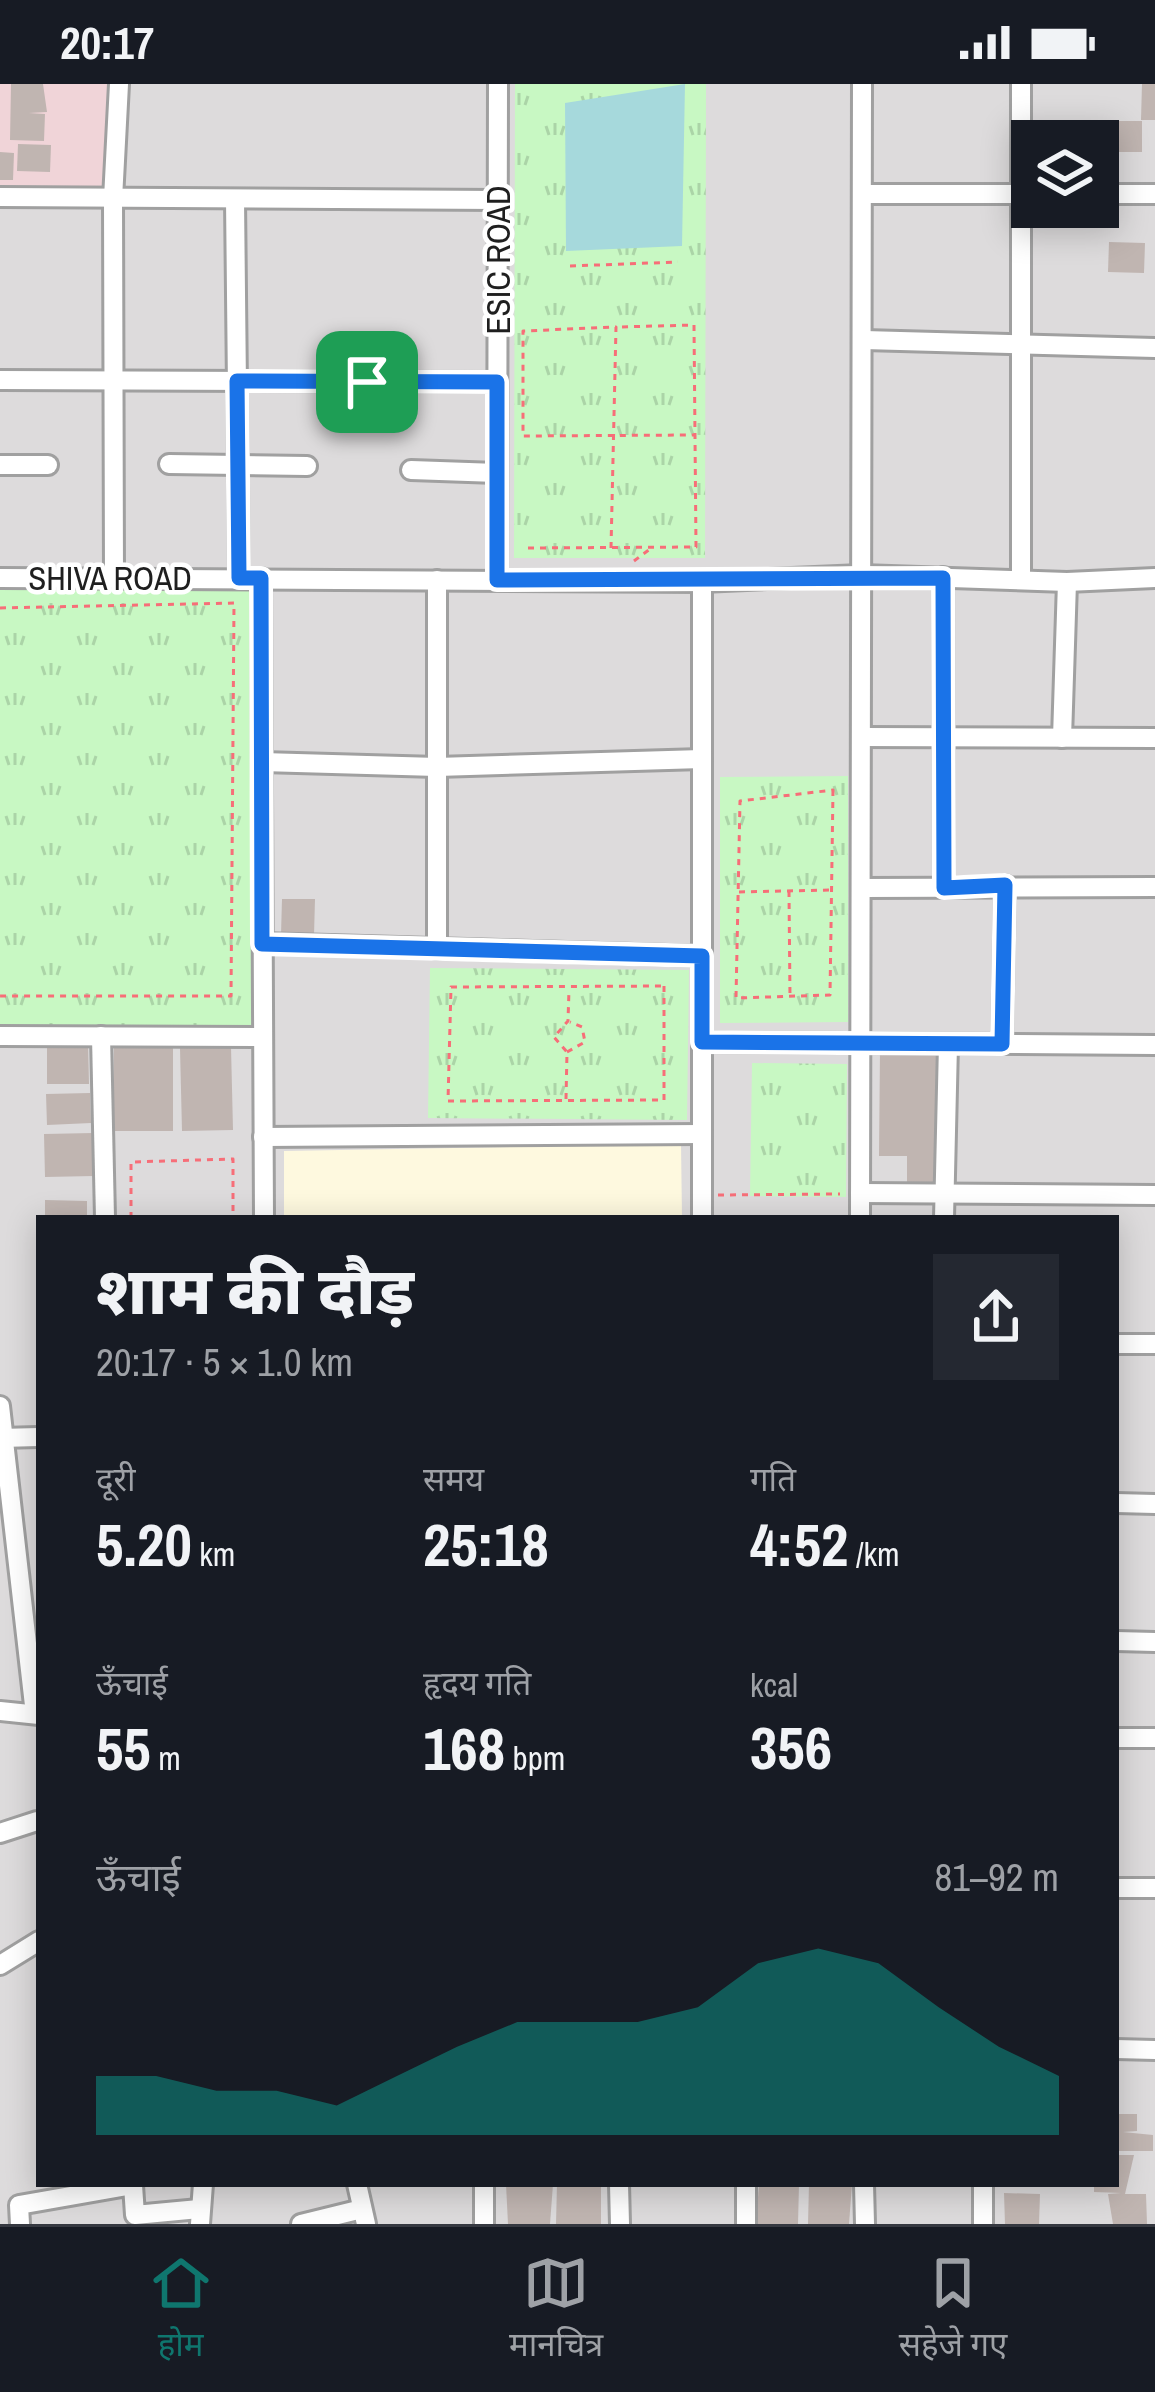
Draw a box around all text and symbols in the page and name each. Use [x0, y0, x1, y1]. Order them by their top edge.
text: 20:17 [60, 12, 154, 73]
map controls [1011, 120, 1119, 228]
button: layers [1011, 120, 1119, 228]
street label: ESIC ROAD [476, 186, 520, 334]
pin [316, 331, 418, 433]
icon: arrive [334, 349, 400, 415]
street label: SHIVA ROAD [28, 556, 192, 600]
text: शाम की दौड़ [96, 1246, 414, 1335]
button: share [933, 1254, 1059, 1380]
text: 20:17 · 5 × 1.0 km [96, 1336, 353, 1388]
text: दूरी [96, 1457, 136, 1501]
text: समय [423, 1457, 484, 1501]
text: गति [750, 1457, 796, 1501]
text: 5.20 [96, 1504, 192, 1585]
text: 25:18 [423, 1504, 549, 1585]
text: 4:52 [750, 1504, 848, 1585]
text: km [192, 1532, 235, 1576]
text: /km [848, 1532, 900, 1576]
text: ऊँचाई [96, 1661, 168, 1705]
text: हृदय गति [423, 1661, 531, 1705]
text: kcal [750, 1663, 798, 1707]
text: 356 [750, 1707, 832, 1788]
text: 55 [96, 1708, 151, 1789]
text: 168 [423, 1708, 505, 1789]
text: m [151, 1736, 181, 1780]
text: bpm [505, 1736, 565, 1780]
text: ऊँचाई [96, 1851, 181, 1903]
text: 81–92 m [935, 1851, 1059, 1903]
tab: होम [148, 2250, 214, 2369]
tab: मानचित्र [509, 2250, 603, 2369]
tab: सहेजे गए [899, 2250, 1007, 2369]

